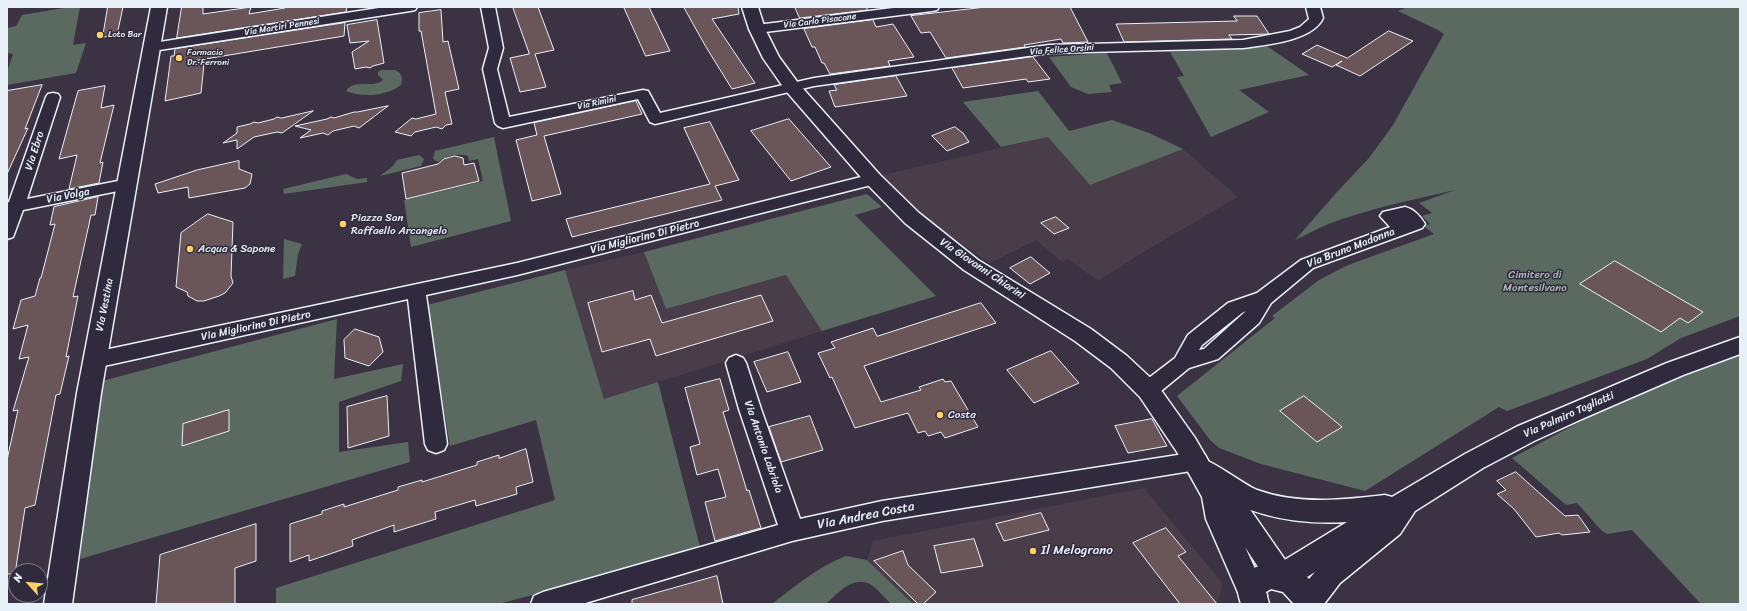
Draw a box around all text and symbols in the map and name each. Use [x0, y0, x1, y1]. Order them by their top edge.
street label: Via Carlo Pisacane [783, 11, 857, 31]
street label: Via Martiri Pennesi [244, 16, 320, 38]
marker: Loto Bar [95, 30, 105, 40]
place label: Loto Bar [108, 30, 141, 40]
street label: Via Felice Orsini [1030, 42, 1094, 58]
place label: Farmacia Dr. Ferroni [187, 48, 229, 69]
marker: Farmacia Dr. Ferroni [174, 53, 184, 63]
street label: Via Rimini [577, 94, 617, 112]
street label: Via Ebro [23, 130, 47, 172]
street label: Via Volga [45, 185, 91, 207]
place label: Piazza San Raffaello Arcangelo [351, 211, 447, 237]
street label: Via Migliorino Di Pietro [589, 217, 701, 257]
marker: Piazza San Raffaello Arcangelo [338, 219, 348, 229]
street label: Via Bruno Madonna [1305, 225, 1397, 271]
street label: Via Giovanni Chiarini [937, 236, 1027, 302]
place label: Acqua & Sapone [198, 242, 275, 256]
marker: Acqua & Sapone [185, 244, 195, 254]
park label: Cimitero di Montesilvano [1503, 268, 1567, 294]
street label: Via Vestina [93, 277, 117, 333]
street label: Via Migliorino Di Pietro [200, 308, 312, 344]
street label: Via Palmiro Togliatti [1522, 389, 1616, 441]
street label: Via Antonio Labriola [741, 399, 785, 495]
place label: Costa [948, 408, 976, 422]
marker: Costa [935, 410, 945, 420]
street label: Via Andrea Costa [816, 499, 916, 533]
place label: Il Melograno [1041, 543, 1113, 559]
marker: Il Melograno [1028, 546, 1038, 556]
north arrow [8, 563, 48, 603]
text: N [8, 570, 28, 585]

